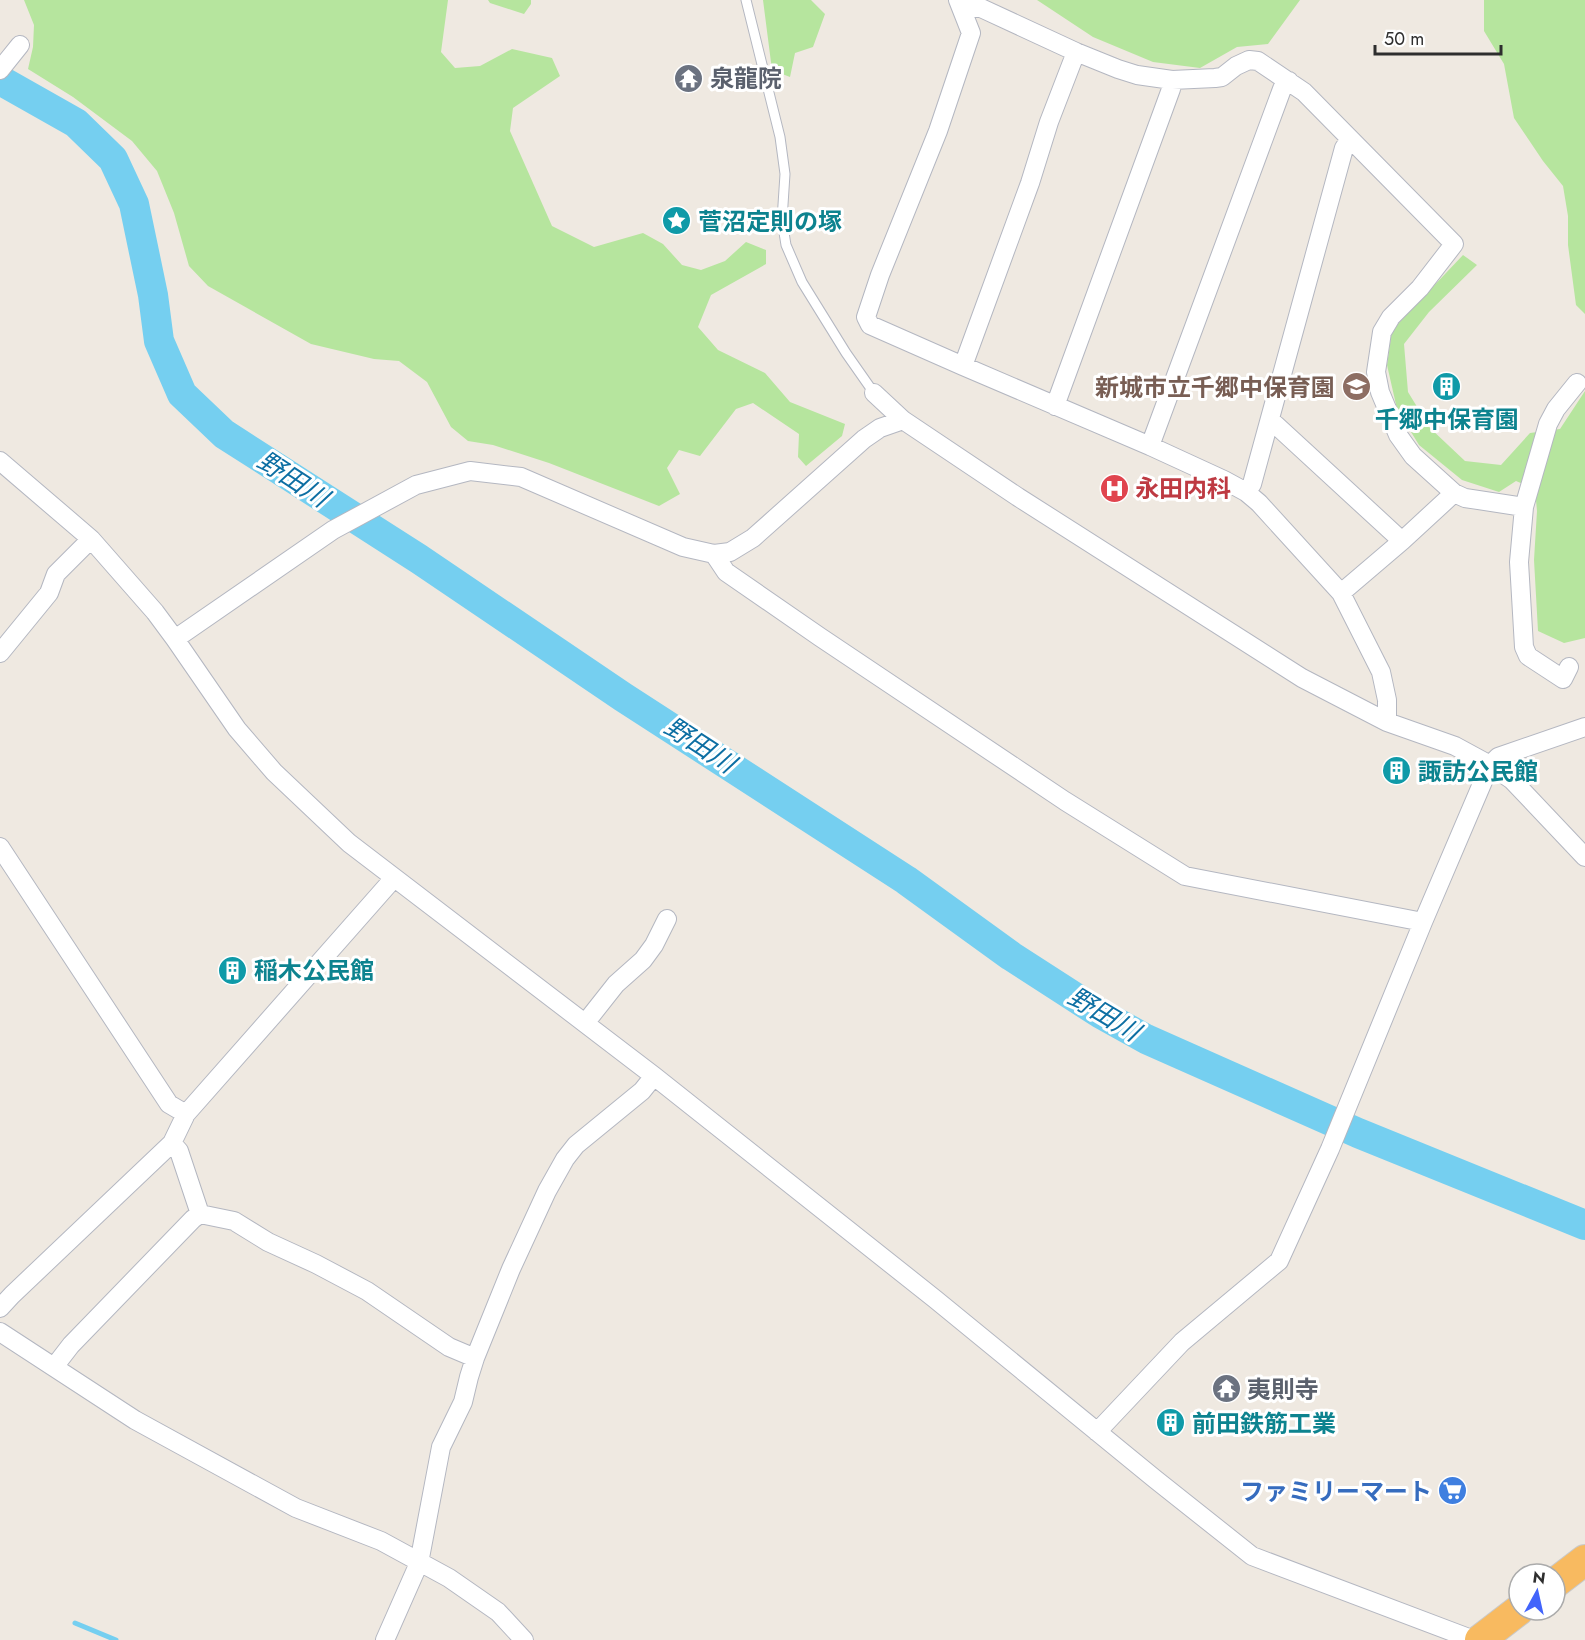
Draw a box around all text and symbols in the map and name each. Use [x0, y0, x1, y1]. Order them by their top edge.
scale bar [1375, 18, 1501, 56]
text: 50 m [1384, 26, 1424, 52]
place label: 泉龍院 [710, 61, 782, 96]
temple icon: 泉龍院 [673, 62, 705, 94]
place label: 菅沼定則の塚 [698, 204, 842, 239]
place icon: 菅沼定則の塚 [661, 205, 693, 237]
place label: 新城市立千郷中保育園 [1095, 370, 1335, 405]
building icon: 千郷中保育園 [1431, 370, 1463, 402]
school or university icon: 新城市立千郷中保育園 [1340, 371, 1372, 403]
place label: 千郷中保育園 [1375, 402, 1519, 437]
water label: 野田川 [250, 442, 339, 518]
place label: 永田内科 [1135, 471, 1231, 506]
hospital icon: 永田内科 [1098, 472, 1130, 504]
water label: 野田川 [657, 708, 746, 784]
place label: 諏訪公民館 [1418, 754, 1538, 789]
building icon: 諏訪公民館 [1381, 755, 1413, 787]
place label: 稲木公民館 [254, 953, 374, 988]
building icon: 稲木公民館 [217, 954, 249, 986]
water label: 野田川 [1061, 978, 1150, 1052]
place label: 夷則寺 [1247, 1372, 1319, 1407]
temple icon: 夷則寺 [1210, 1373, 1242, 1405]
place label: 前田鉄筋工業 [1192, 1406, 1336, 1441]
building icon: 前田鉄筋工業 [1155, 1407, 1187, 1439]
place label: ファミリーマート [1240, 1474, 1432, 1509]
supermarket icon: ファミリーマート [1437, 1475, 1469, 1507]
north arrow [1507, 1562, 1567, 1622]
text: N [1531, 1565, 1547, 1590]

